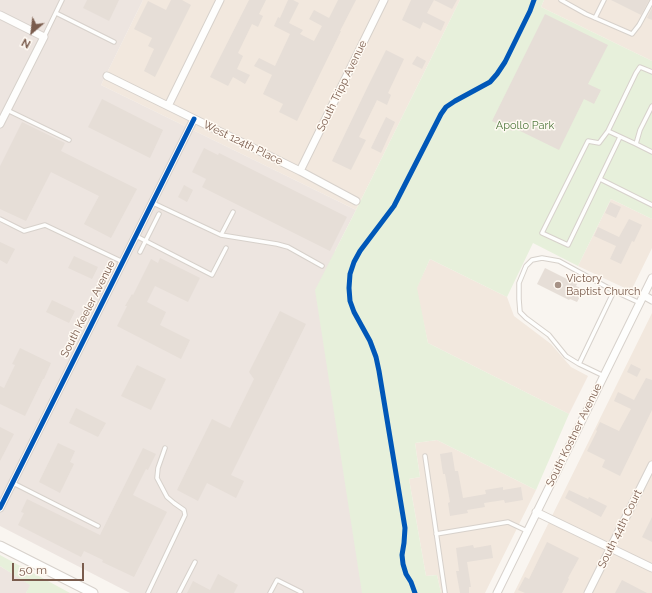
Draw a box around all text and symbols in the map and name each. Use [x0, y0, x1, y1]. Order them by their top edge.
north arrow [12, 12, 52, 52]
text: N [19, 35, 33, 51]
street label: South Tripp Avenue [314, 38, 370, 134]
street label: West 124th Place [201, 118, 285, 168]
park label: Apollo Park [496, 119, 554, 133]
street label: South Keeler Avenue [58, 258, 118, 360]
place label: Victory Baptist Church [566, 272, 641, 298]
marker: Victory Baptist Church [553, 280, 563, 290]
street label: South Kostner Avenue [543, 381, 605, 489]
street label: South 44th Court [595, 488, 645, 570]
scale bar [14, 555, 86, 581]
text: 50 m [19, 563, 47, 577]

